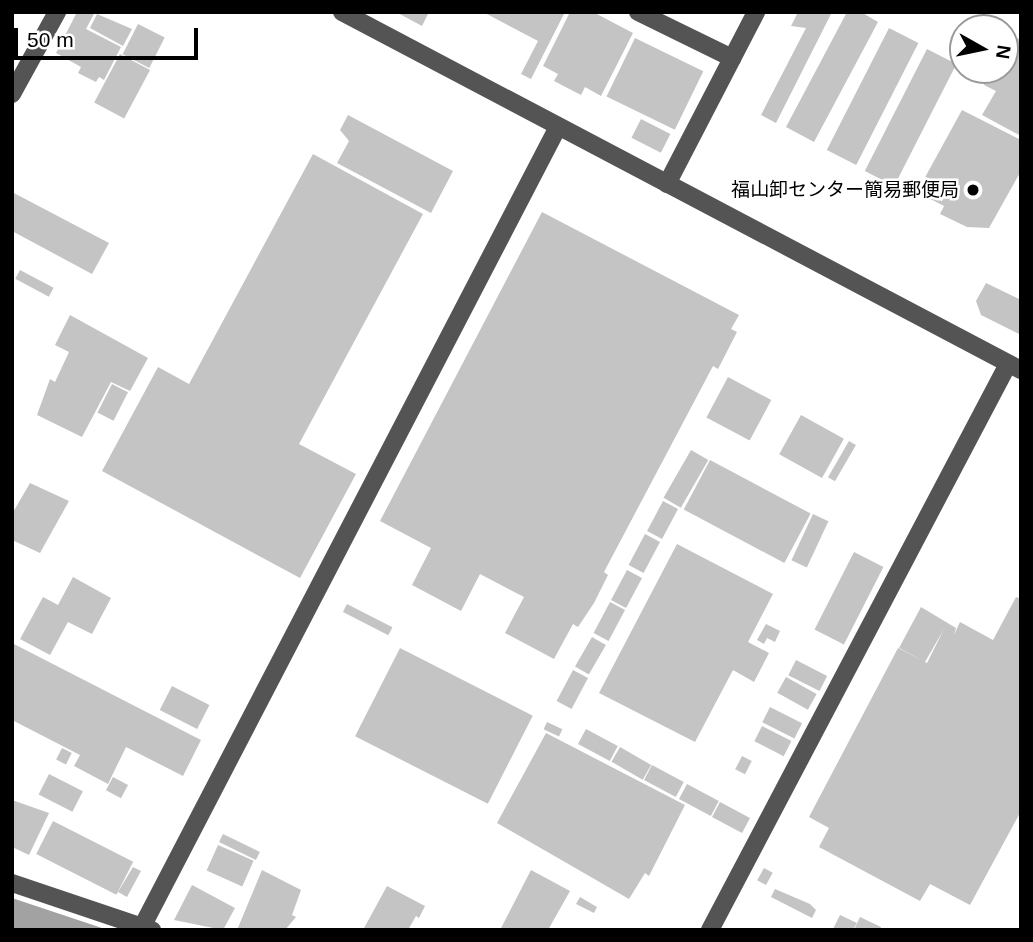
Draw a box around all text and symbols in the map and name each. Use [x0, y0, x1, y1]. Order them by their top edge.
scale bar [18, 14, 201, 58]
north arrow [949, 14, 1019, 84]
text: 50 m [27, 28, 74, 51]
text: N [992, 44, 1015, 60]
place label: 福山卸センター簡易郵便局 [731, 179, 959, 201]
marker: 福山卸センター簡易郵便局 [965, 182, 981, 198]

